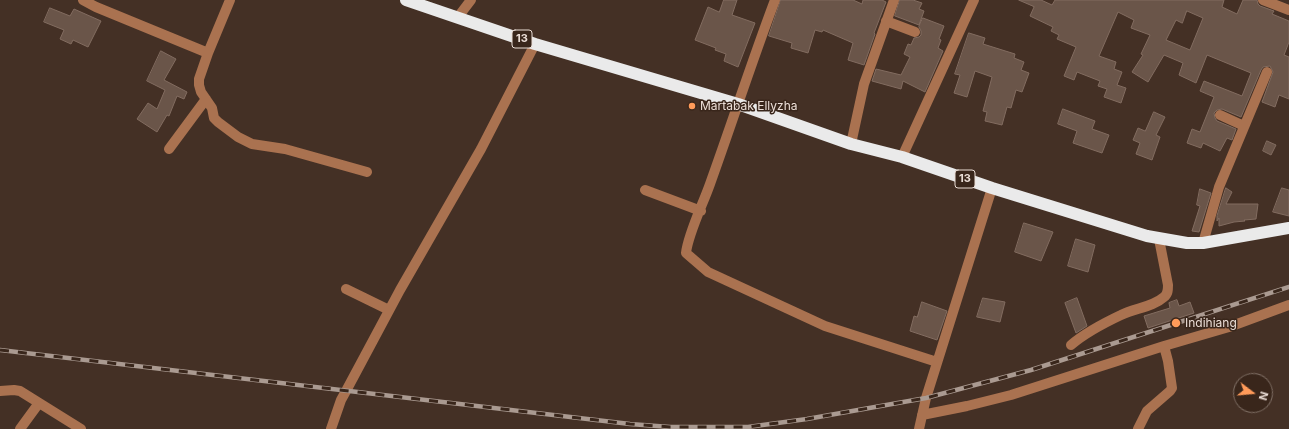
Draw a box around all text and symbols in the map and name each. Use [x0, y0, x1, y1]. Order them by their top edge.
road number: 13 [512, 30, 532, 48]
place label: Martabak Ellyzha [700, 99, 797, 113]
marker: Martabak Ellyzha [687, 101, 697, 111]
road number: 13 [955, 170, 975, 188]
place label: Indihiang [1185, 316, 1237, 330]
marker: Indihiang [1170, 317, 1182, 329]
north arrow [1233, 373, 1273, 413]
text: N [1256, 390, 1271, 402]

